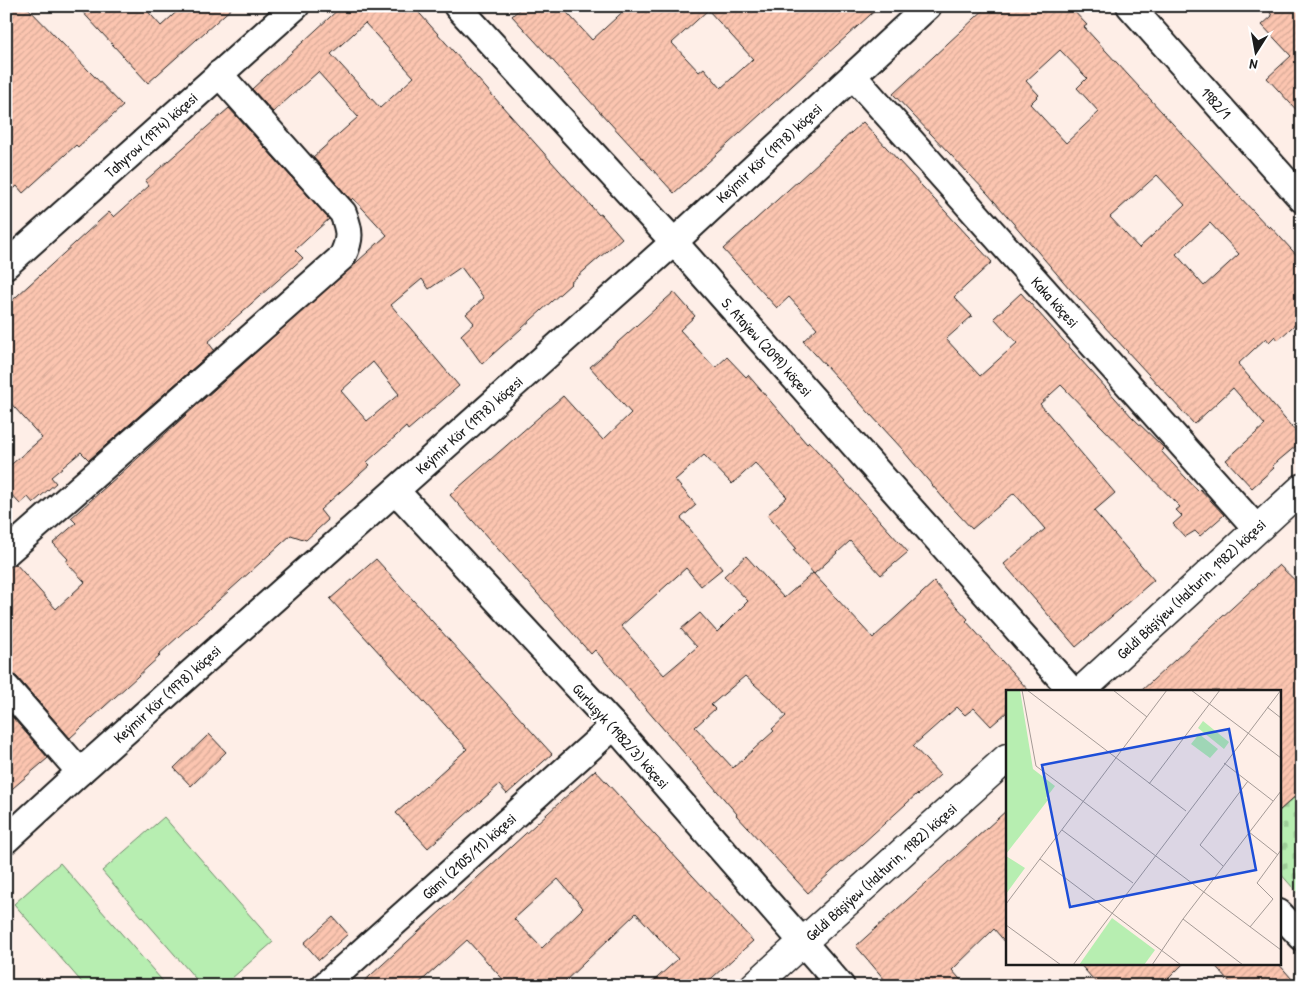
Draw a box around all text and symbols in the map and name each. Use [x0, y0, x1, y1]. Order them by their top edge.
north arrow [1230, 28, 1280, 78]
text: N [1247, 55, 1259, 75]
street label: 1982/1 [1196, 82, 1236, 124]
street label: Tahyrow (1974) köçesi [100, 87, 202, 183]
street label: Keýmir Kör (1978) köçesi [711, 98, 827, 208]
street label: Kaka köçesi [1026, 272, 1084, 332]
street label: S. Ataýew (2099) köçesi [717, 293, 817, 401]
street label: Keýmir Kör (1978) köçesi [411, 371, 527, 479]
street label: Geldi Bäşiýew (Halturin, 1982) köçesi [1112, 514, 1270, 664]
street label: Keýmir Kör (1978) köçesi [109, 640, 225, 748]
street label: Gurluşyk (1982/3) köçesi [568, 679, 674, 793]
inset map [1006, 690, 1280, 964]
street label: Geldi Bäşiýew (Halturin, 1982) köçesi [801, 798, 961, 946]
street label: Gämi (2105/11) köçesi [417, 808, 521, 904]

